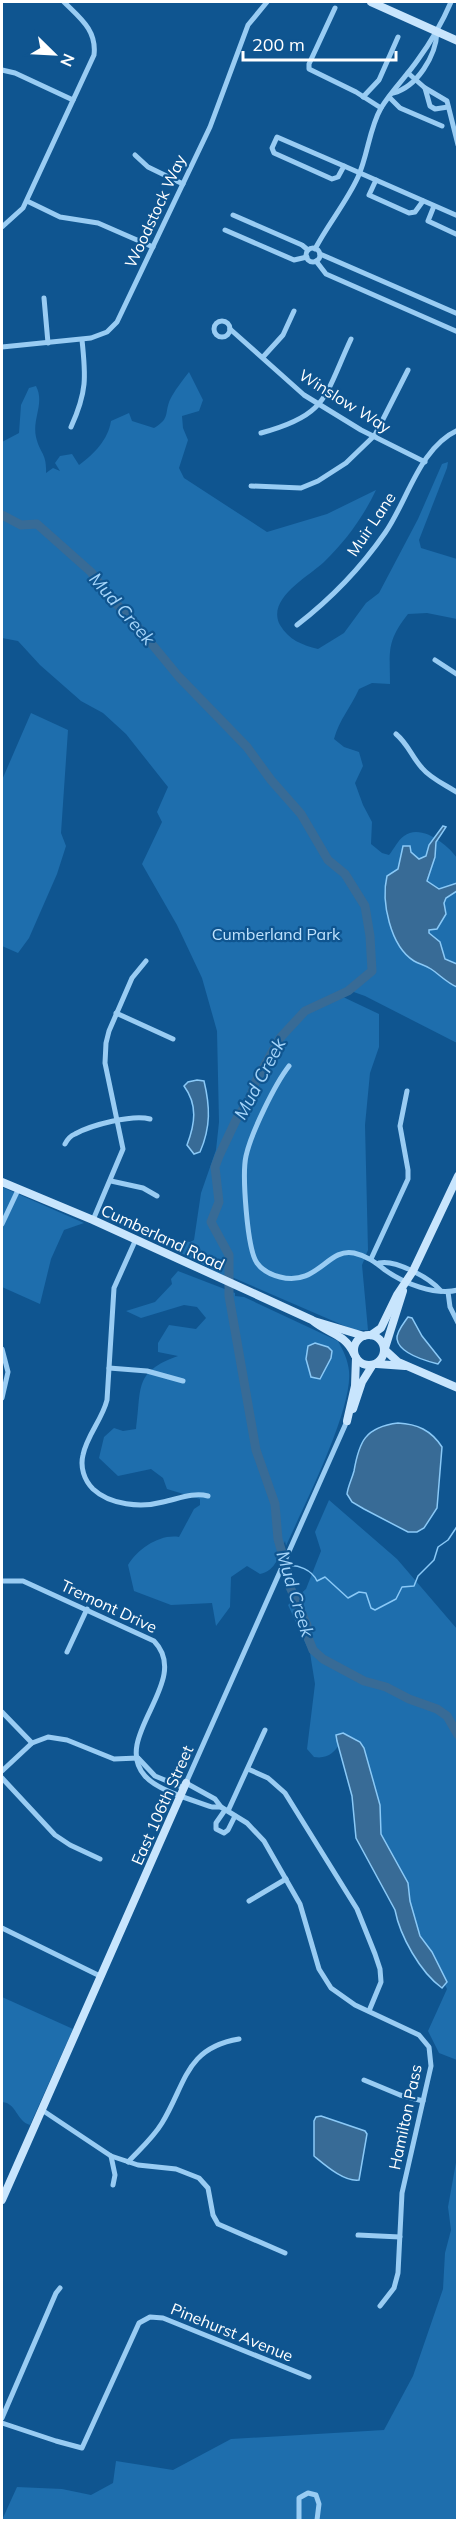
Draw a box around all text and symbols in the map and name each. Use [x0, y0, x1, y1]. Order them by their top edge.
north arrow [24, 24, 84, 84]
scale bar [243, 24, 396, 62]
text: 200 m [252, 33, 305, 56]
text: N [56, 51, 79, 70]
street label: Woodstock Way [120, 151, 190, 271]
street label: Winslow Way [295, 365, 395, 437]
street label: Muir Lane [342, 488, 400, 560]
water label: Mud Creek [85, 568, 161, 650]
park label: Cumberland Park [212, 924, 341, 944]
water label: Mud Creek [229, 1033, 291, 1123]
street label: Cumberland Road [98, 1200, 228, 1274]
water label: Mud Creek [271, 1548, 320, 1640]
street label: Tremont Drive [58, 1575, 160, 1637]
street label: East 106th Street [127, 1742, 197, 1868]
street label: Hamilton Pass [384, 2062, 426, 2172]
street label: Pinehurst Avenue [168, 2298, 296, 2366]

